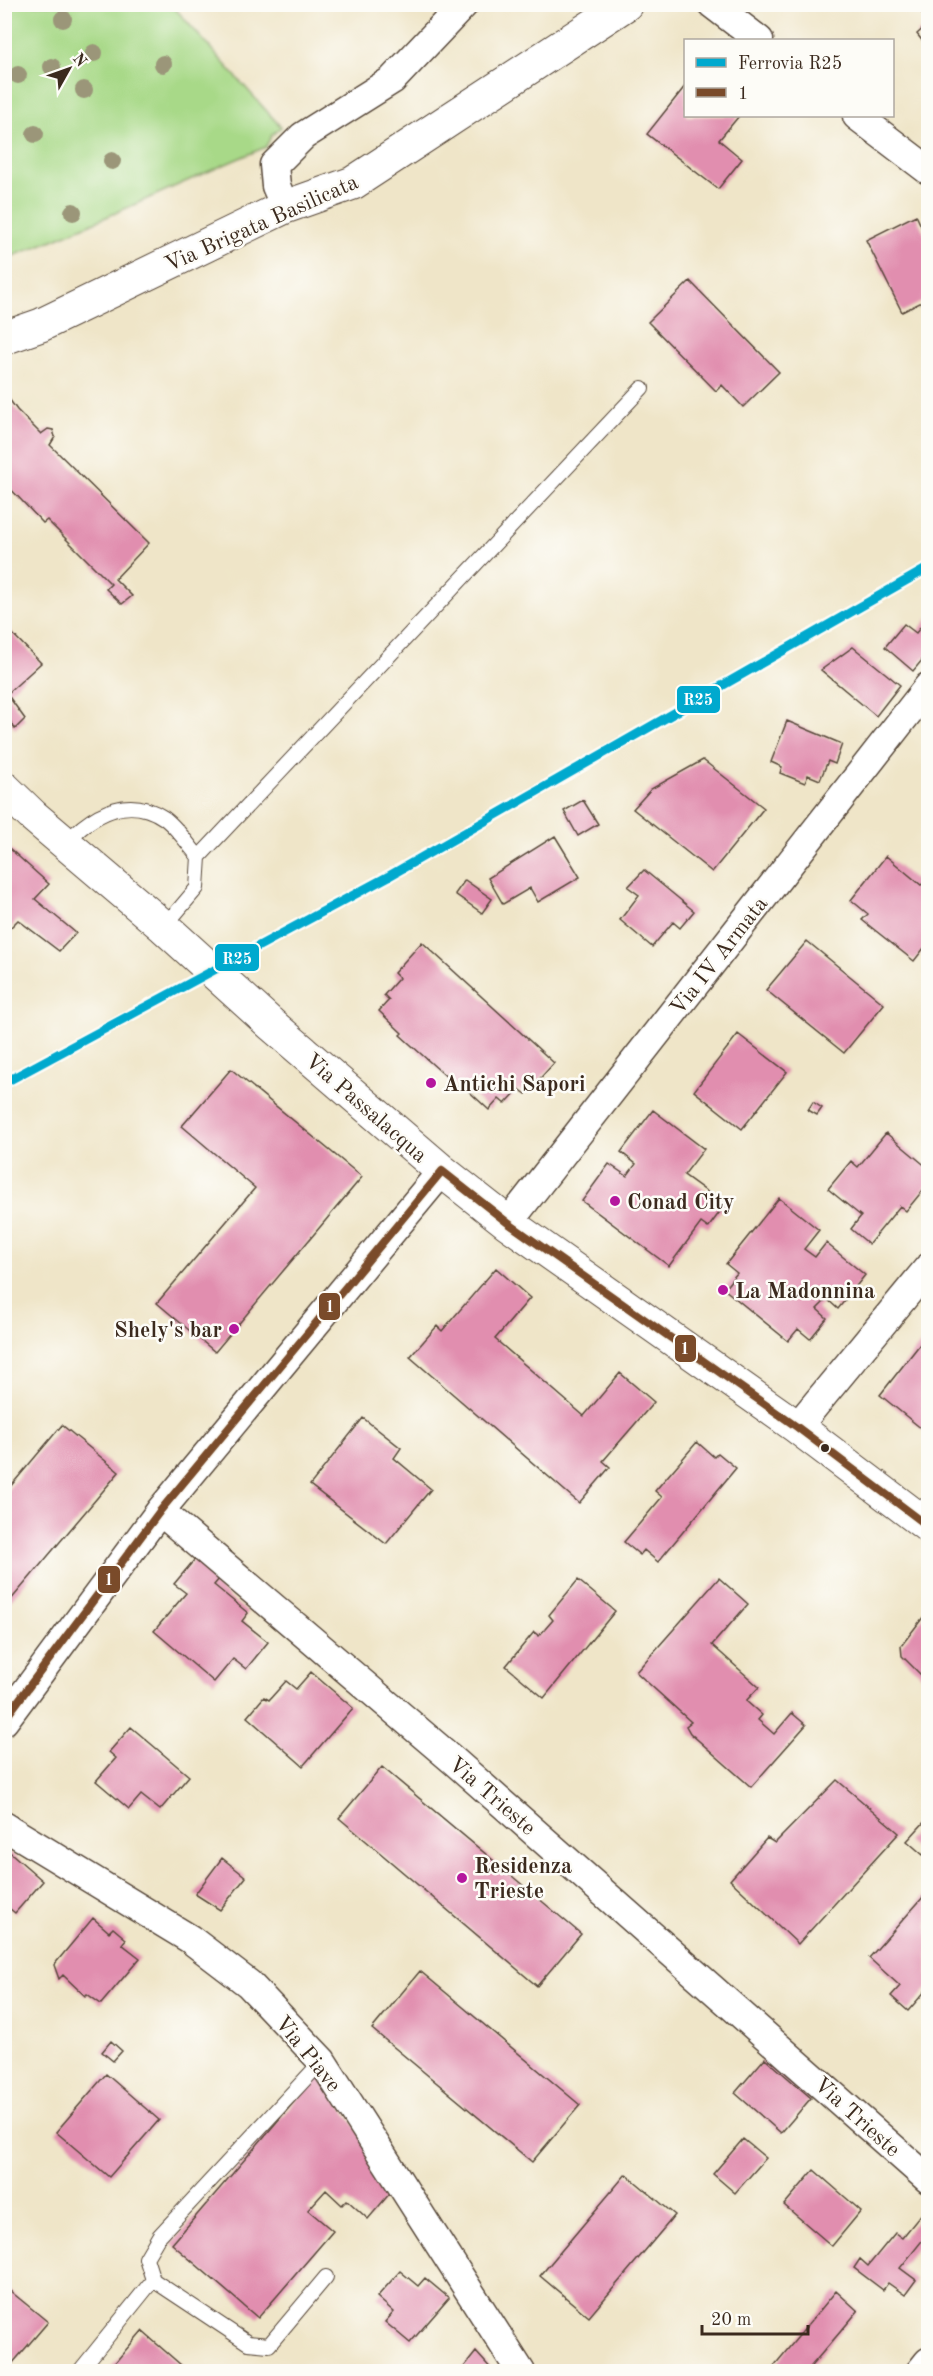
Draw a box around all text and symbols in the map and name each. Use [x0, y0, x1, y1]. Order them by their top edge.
north arrow [39, 39, 99, 99]
legend [684, 39, 894, 117]
text: N [69, 51, 90, 71]
text: Ferrovia R25 [738, 55, 842, 73]
text: 1 [738, 85, 748, 103]
street label: Via Brigata Basilicata [162, 171, 362, 276]
line badge: R25 [676, 685, 721, 714]
text: R25 [683, 693, 713, 709]
street label: Via IV Armata [667, 893, 773, 1020]
line badge: R25 [214, 943, 260, 972]
text: R25 [222, 952, 252, 968]
street label: Via Passalacqua [300, 1050, 431, 1167]
place label: Antichi Sapori [443, 1074, 586, 1096]
marker: Antichi Sapori [424, 1076, 438, 1090]
place label: Conad City [627, 1192, 735, 1214]
marker: Conad City [608, 1194, 622, 1208]
place label: La Madonnina [735, 1281, 875, 1303]
marker: La Madonnina [716, 1283, 730, 1297]
line badge: 1 [318, 1292, 341, 1321]
text: 1 [325, 1300, 335, 1316]
place label: Shely's bar [114, 1320, 222, 1342]
marker: Shely's bar [227, 1322, 241, 1336]
line badge: 1 [674, 1334, 697, 1363]
text: 1 [680, 1342, 690, 1358]
unlabelled marker [819, 1442, 831, 1454]
line badge: 1 [97, 1565, 121, 1594]
text: 1 [104, 1573, 114, 1589]
street label: Via Trieste [444, 1753, 539, 1840]
place label: Residenza Trieste [474, 1856, 572, 1903]
marker: Residenza Trieste [455, 1871, 469, 1885]
street label: Via Piave [270, 2012, 345, 2096]
street label: Via Trieste [809, 2073, 904, 2162]
scale bar [702, 2298, 808, 2336]
text: 20 m [711, 2311, 751, 2329]

